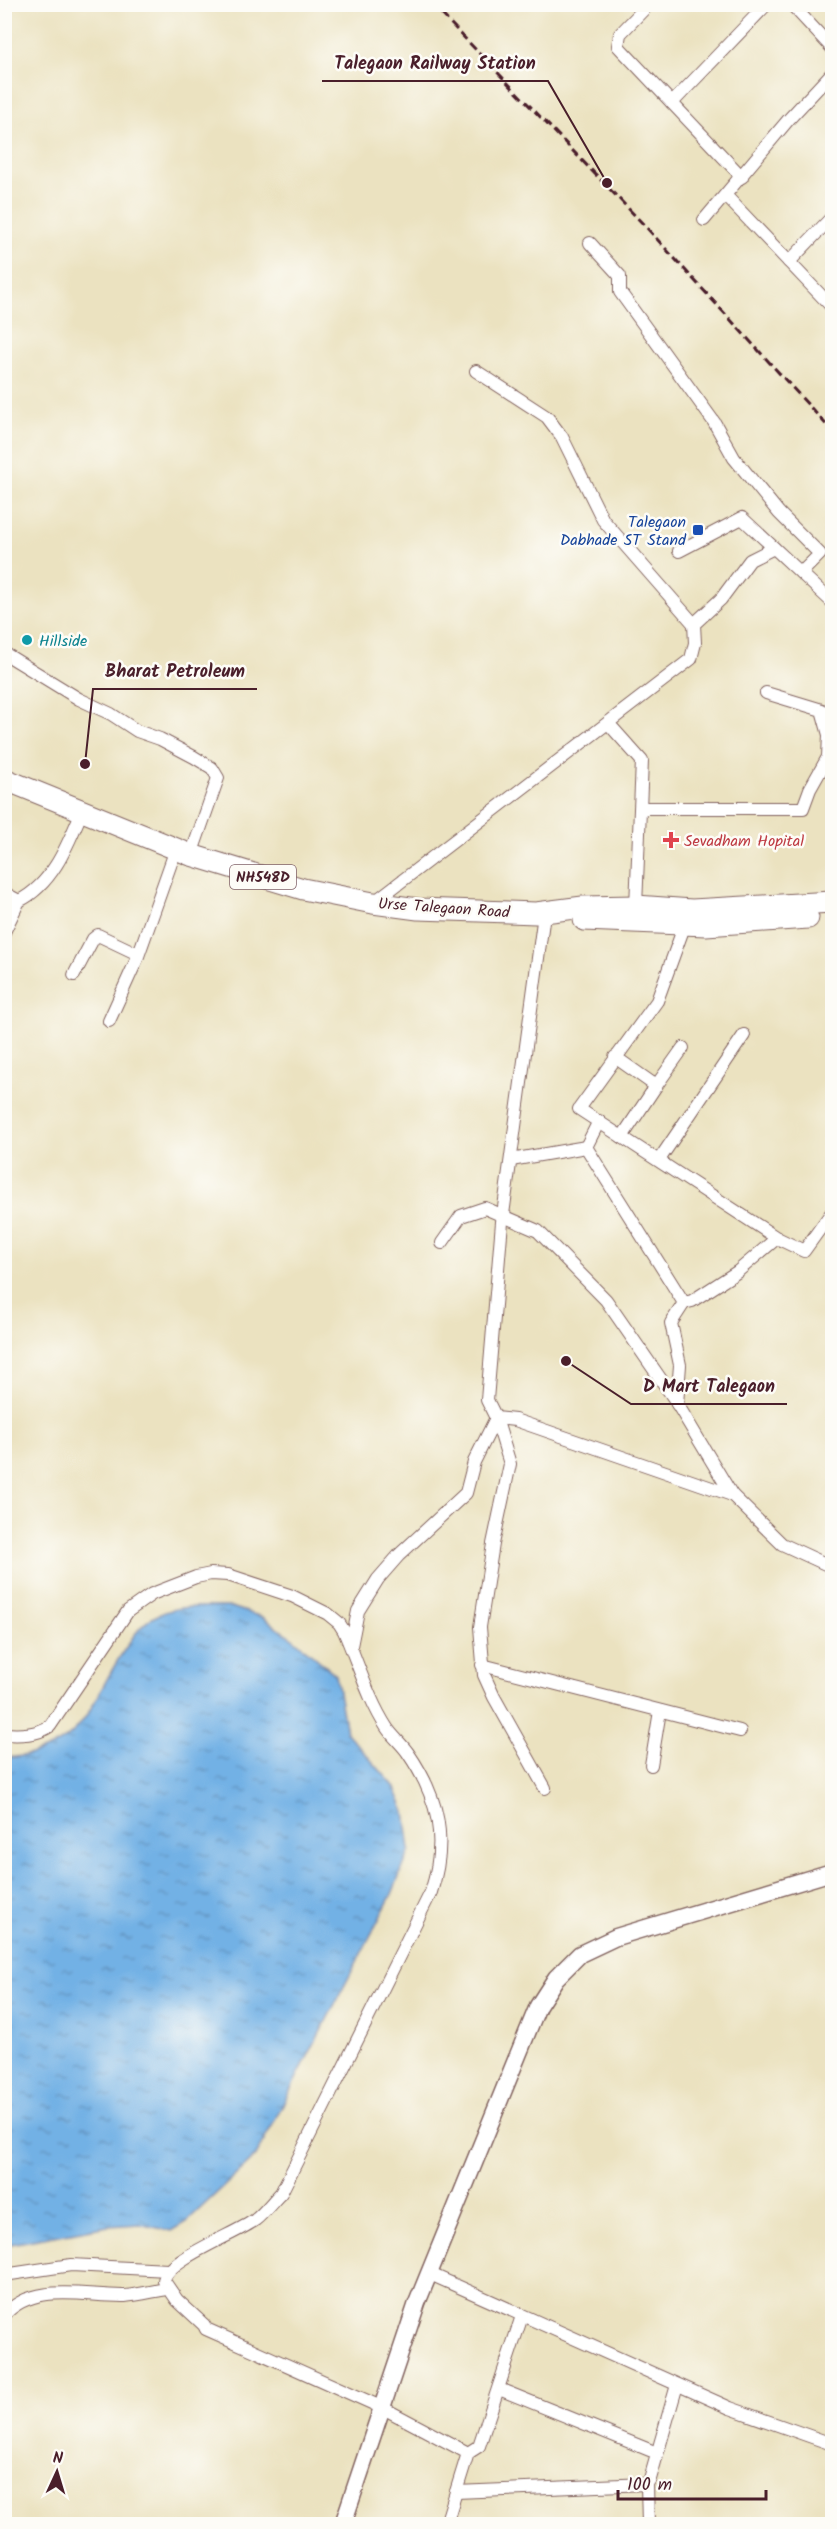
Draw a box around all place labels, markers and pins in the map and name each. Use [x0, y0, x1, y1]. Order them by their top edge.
callout: Talegaon Railway Station [322, 45, 548, 81]
place label: Talegaon Dabhade ST Stand [560, 510, 687, 553]
marker: Talegaon Dabhade ST Stand [691, 523, 705, 537]
place label: Hillside [39, 629, 87, 654]
marker: Hillside [20, 633, 34, 647]
callout: Bharat Petroleum [93, 653, 257, 689]
place label: Sevadham Hopital [684, 829, 804, 854]
marker: Sevadham Hopital [662, 831, 680, 849]
callout: D Mart Talegaon [631, 1368, 787, 1404]

